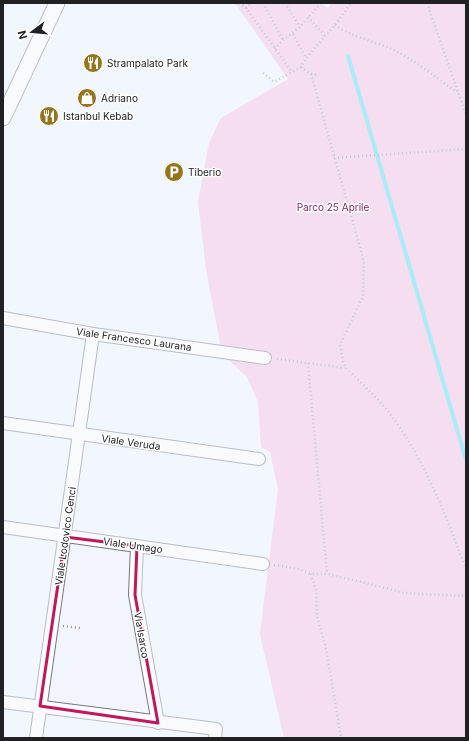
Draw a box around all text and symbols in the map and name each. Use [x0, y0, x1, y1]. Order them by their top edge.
north arrow [12, 12, 52, 52]
text: N [15, 29, 30, 41]
restaurant icon: Strampalato Park [82, 52, 104, 74]
place label: Strampalato Park [107, 57, 189, 69]
shop icon: Adriano [76, 87, 98, 109]
place label: Adriano [101, 92, 138, 104]
restaurant icon: Istanbul Kebab [38, 105, 60, 127]
place label: Istanbul Kebab [63, 110, 133, 122]
parking icon: Tiberio [163, 161, 185, 183]
place label: Tiberio [188, 166, 221, 178]
park label: Parco 25 Aprile [297, 201, 370, 213]
street label: Viale Francesco Laurana [76, 325, 192, 353]
street label: Viale Veruda [101, 432, 161, 452]
street label: Viale Lodovico Cenci [52, 486, 78, 586]
street label: Viale Umago [102, 535, 164, 555]
street label: Via Isarco [132, 611, 152, 659]

